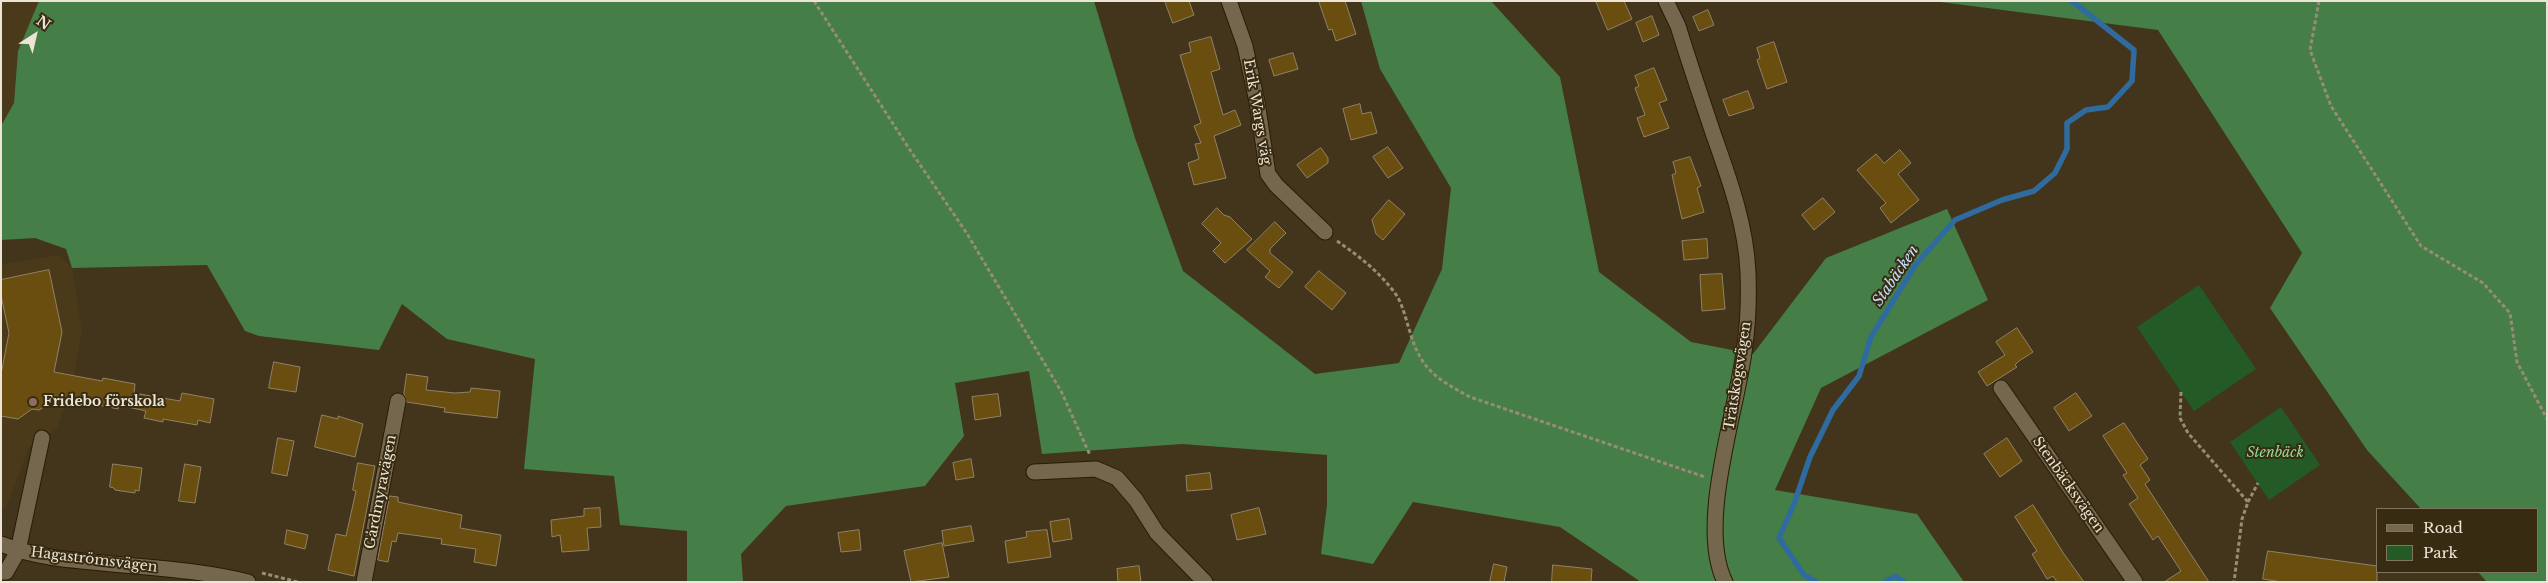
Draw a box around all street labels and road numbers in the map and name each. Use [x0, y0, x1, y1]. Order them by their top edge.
street label: Erik Wargs väg [1239, 58, 1275, 166]
street label: Trätskogsvägen [1721, 320, 1755, 432]
street label: Gårdmyravägen [362, 434, 400, 550]
street label: Stenbäcksvägen [2029, 434, 2107, 536]
street label: Hagaströmsvägen [30, 544, 158, 576]

